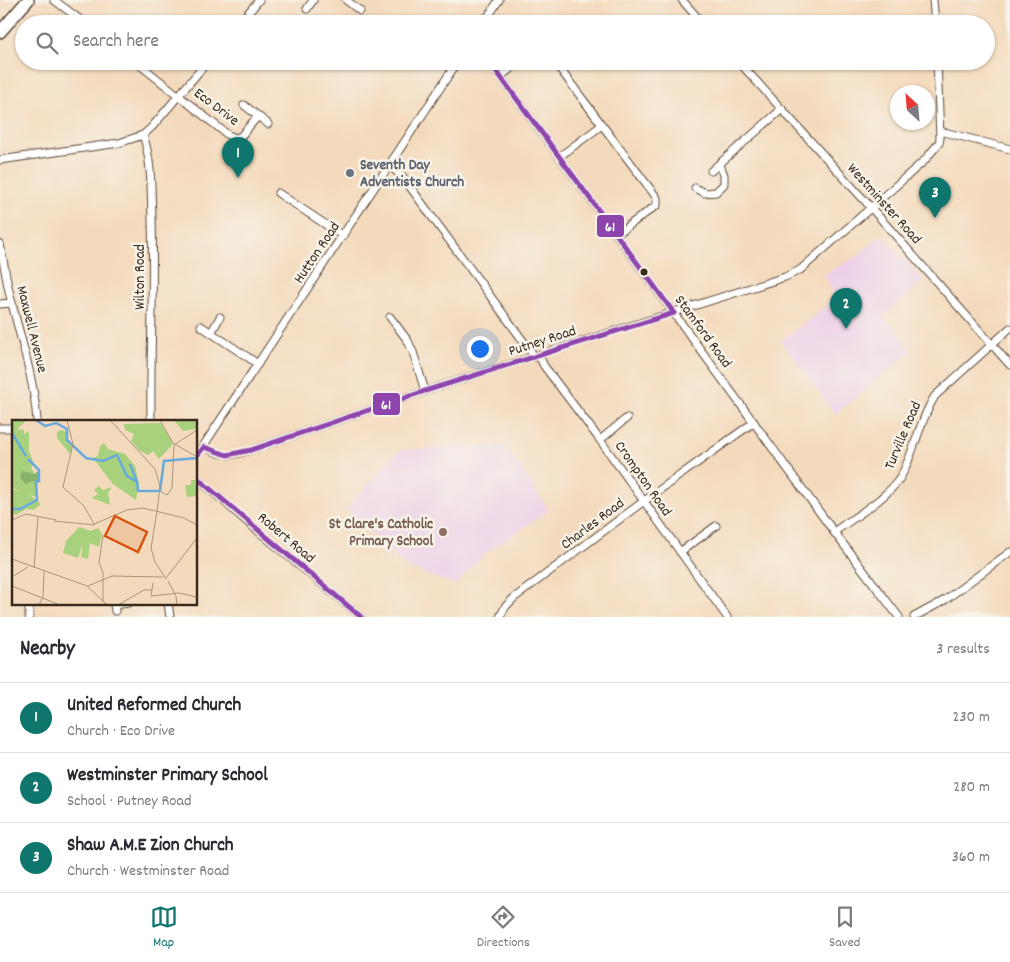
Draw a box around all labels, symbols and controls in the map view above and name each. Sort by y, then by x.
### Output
search box [15,15,995,70]
icon: search [33,29,61,57]
text: Search here [73,29,159,56]
street label: Eco Drive [188,83,243,132]
north arrow [890,85,935,130]
pin: 1 [222,137,254,178]
place label: Seventh Day Adventists Church [360,155,464,194]
street label: Westminster Road [841,159,926,250]
marker: Seventh Day Adventists Church [344,167,356,179]
pin: 3 [919,177,951,218]
line badge: 61 [596,214,625,238]
street label: Hutton Road [289,218,346,288]
text: 61 [605,218,615,238]
street label: Wilton Road [130,244,152,310]
unlabelled marker [639,267,649,277]
street label: Maxwell Avenue [10,284,53,376]
pin: 2 [830,288,862,329]
street label: Stamford Road [668,291,736,373]
street label: Putney Road [506,321,579,363]
your location [467,336,493,362]
line badge: 61 [372,392,401,416]
text: 61 [381,396,391,416]
street label: Turville Road [880,398,928,473]
inset map [12,420,198,604]
street label: Crompton Road [608,437,676,521]
street label: Charles Road [557,493,630,556]
street label: Robert Road [252,508,319,569]
place label: St Clare's Catholic Primary School [329,514,433,553]
marker: St Clare's Catholic Primary School [437,526,449,538]
text: Nearby [20,635,75,665]
text: 3 results [936,638,990,661]
text: United Reformed Church [67,693,241,720]
text: 1 [34,706,38,729]
text: 230 m [953,706,990,729]
text: Church · Eco Drive [67,720,175,743]
text: Westminster Primary School [67,763,268,790]
text: 2 [33,776,40,799]
text: 280 m [953,776,990,799]
text: School · Putney Road [67,790,191,813]
text: Shaw A.M.E Zion Church [67,833,233,860]
text: 3 [32,846,40,869]
text: 360 m [952,846,990,869]
text: Church · Westminster Road [67,860,229,883]
tab: Map [150,903,178,953]
tab: Directions [477,903,530,953]
tab: Saved [829,903,860,953]

